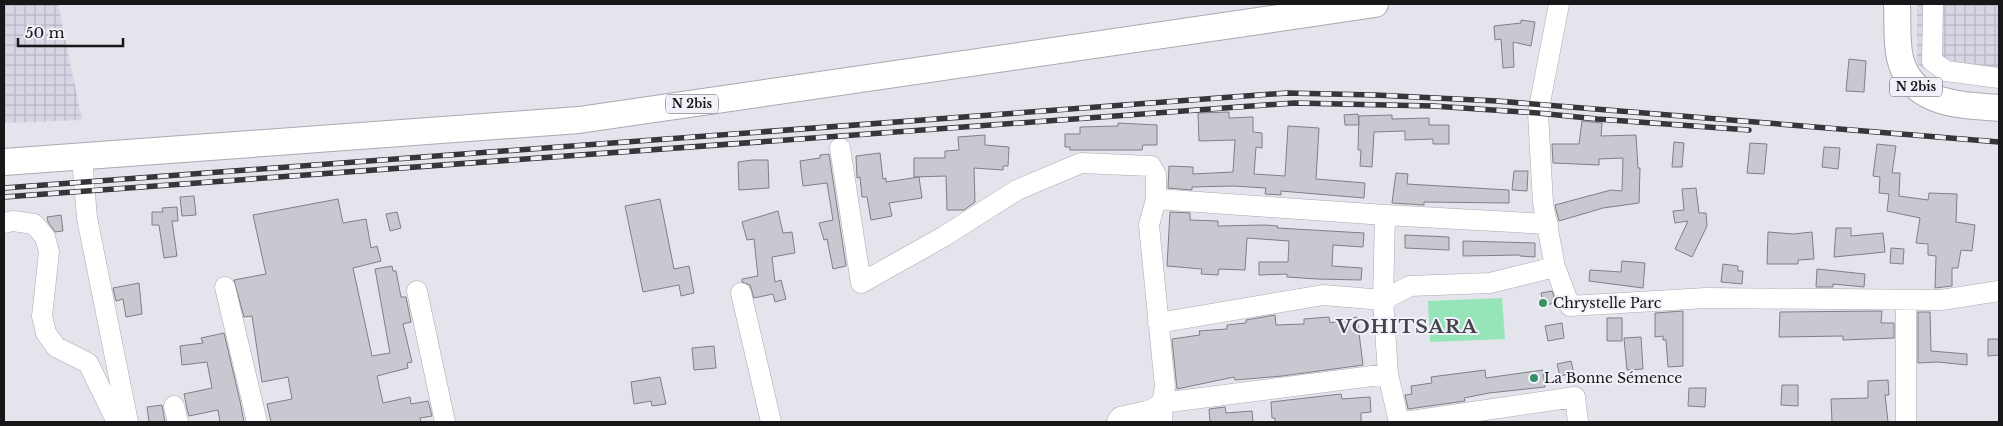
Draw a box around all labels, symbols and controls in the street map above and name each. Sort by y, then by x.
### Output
scale bar [18,15,122,47]
text: 50 m [25,23,65,42]
road number: N 2bis [1890,77,1942,96]
road number: N 2bis [666,95,718,114]
place label: Chrystelle Parc [1553,294,1662,312]
marker: Chrystelle Parc [1537,297,1549,309]
district label: VOHITSARA [1335,315,1478,338]
place label: La Bonne Sémence [1544,369,1682,387]
marker: La Bonne Sémence [1528,372,1540,384]

